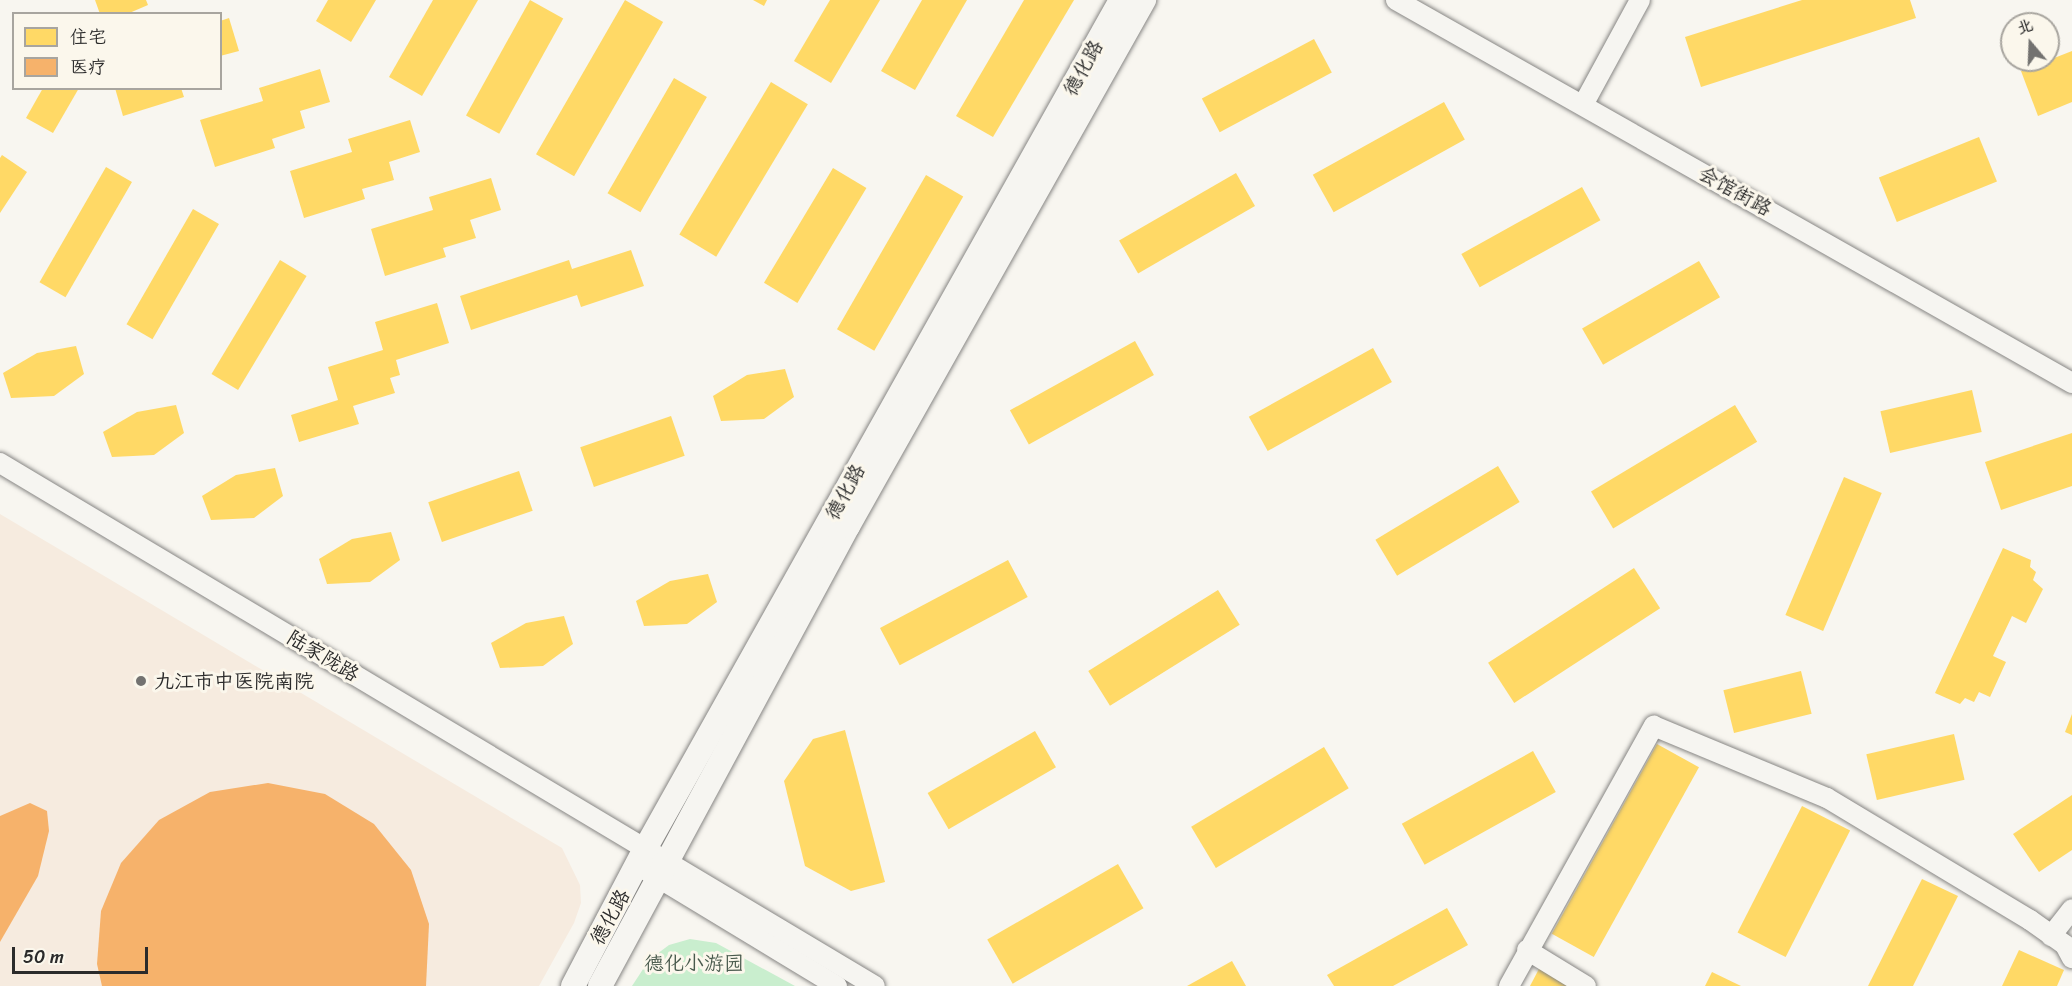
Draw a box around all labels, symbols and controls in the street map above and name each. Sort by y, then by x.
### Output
text: 北 [2012,10,2037,43]
legend [12,12,222,90]
north arrow [2000,12,2060,72]
text: 住宅 [70,21,106,53]
street label: 德化路 [1058,36,1108,100]
text: 医疗 [70,51,106,83]
street label: 会馆街路 [1694,161,1776,221]
street label: 德化路 [820,460,870,524]
street label: 陆家陇路 [283,625,363,687]
place label: 九江市中医院南院 [154,669,314,693]
marker: 九江市中医院南院 [132,672,150,690]
street label: 德化路 [585,885,635,949]
scale bar [15,935,152,973]
text: 50 m [23,941,64,973]
park label: 德化小游园 [644,951,744,975]

